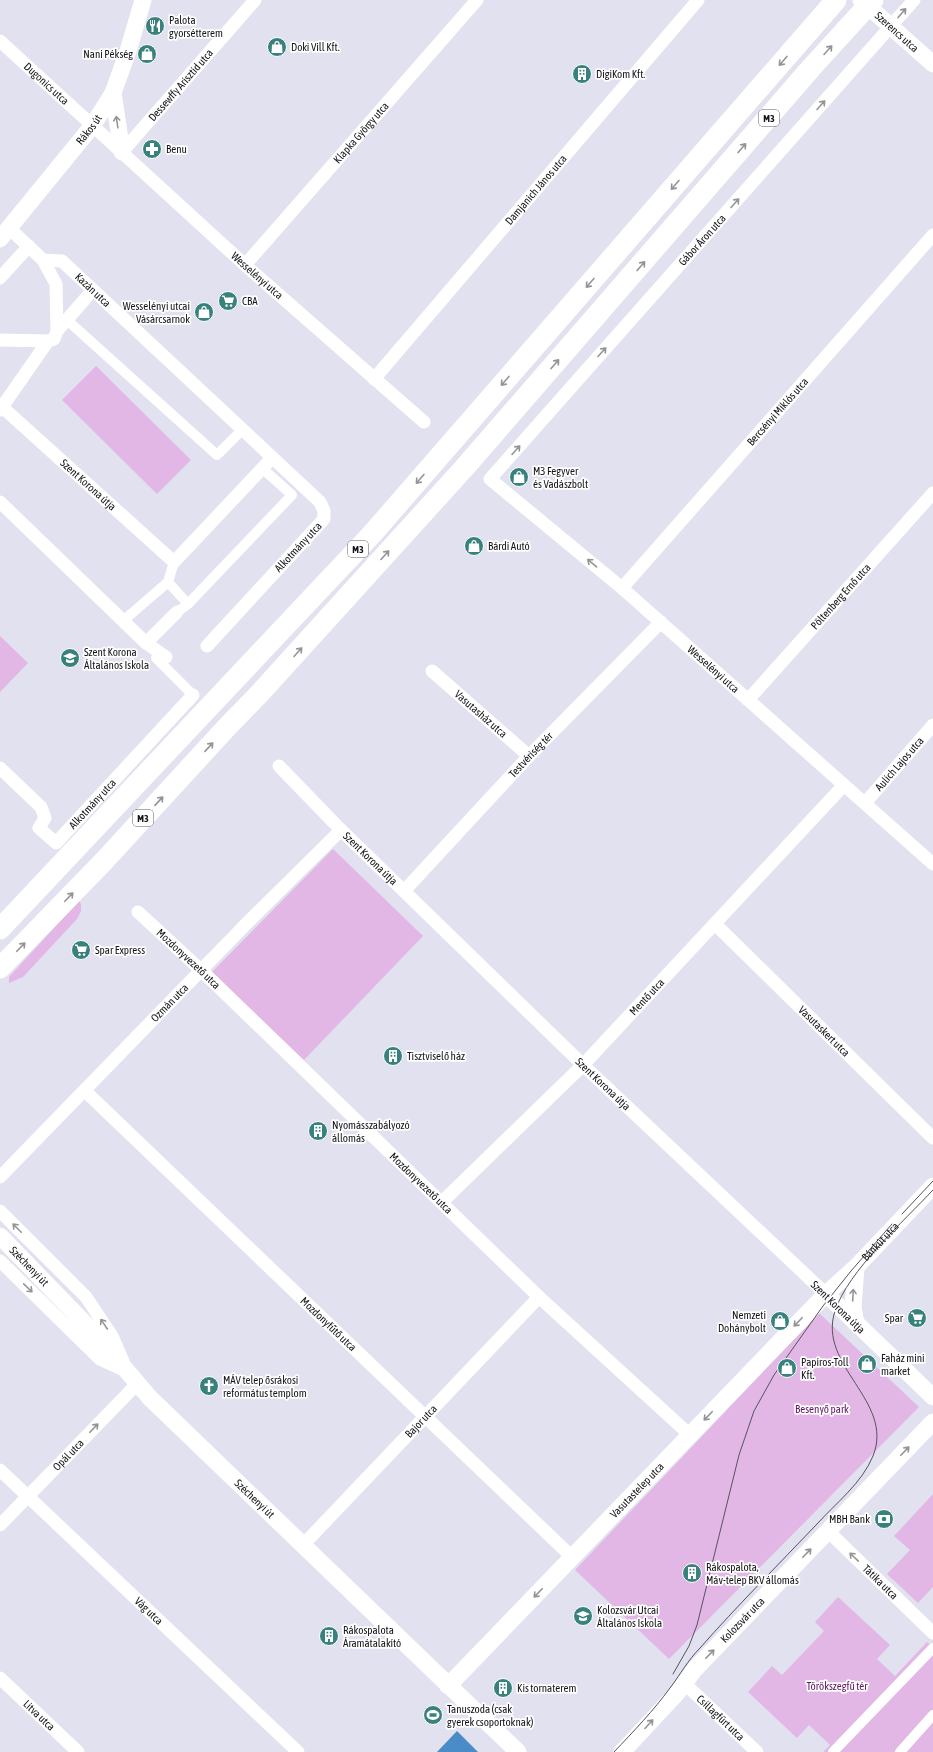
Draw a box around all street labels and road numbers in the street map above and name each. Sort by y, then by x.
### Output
street label: Szerencs utca [873,9,921,54]
street label: Dessewffy Arisztid utca [146,47,215,123]
street label: Dugonics utca [22,60,71,107]
street label: Klapka György utca [331,100,391,165]
road number: M3 [759,110,779,126]
street label: Rákos út [74,112,104,147]
street label: Damjanich János utca [503,152,569,227]
street label: Gábor Áron utca [676,212,728,268]
street label: Wesselényi utca [229,250,285,301]
street label: Kazán utca [73,271,113,309]
street label: Bercsényi Miklós utca [744,375,810,448]
street label: Szent Korona útja [58,457,119,513]
street label: Alkotmány utca [272,520,324,574]
road number: M3 [348,541,368,557]
street label: Pöltenberg Ernő utca [808,561,873,632]
street label: Wesselényi utca [685,643,742,695]
street label: Vasutasház utca [452,688,509,740]
street label: Testvériség tér [506,729,556,780]
street label: Aulich Lajos utca [873,735,926,793]
street label: Alkotmány utca [66,777,118,831]
road number: M3 [133,810,153,826]
street label: Szent Korona útja [341,830,400,887]
street label: Mozdonyvezető utca [154,926,223,991]
street label: Mentő utca [627,976,666,1017]
street label: Ozmán utca [148,981,190,1024]
street label: Vasutaskert utca [796,1004,852,1059]
street label: Szent Korona útja [573,1055,633,1112]
street label: Mozdonyvezető utca [387,1150,455,1216]
street label: Bánkút utca [859,1220,901,1263]
street label: Széchenyi út [7,1244,51,1288]
street label: Szent Korona útja [809,1278,867,1336]
street label: Mozdonyfűtő utca [298,1295,359,1353]
street label: Bajor utca [403,1402,439,1440]
street label: Opál utca [50,1437,86,1473]
street label: Vasutastelep utca [608,1460,666,1520]
street label: Széchenyi út [232,1477,277,1520]
street label: Tátika utca [860,1562,900,1601]
street label: Vág utca [132,1595,165,1627]
street label: Kolozsvár utca [718,1595,767,1645]
street label: Csillagfürt utca [694,1692,747,1743]
street label: Litva utca [21,1698,57,1733]

